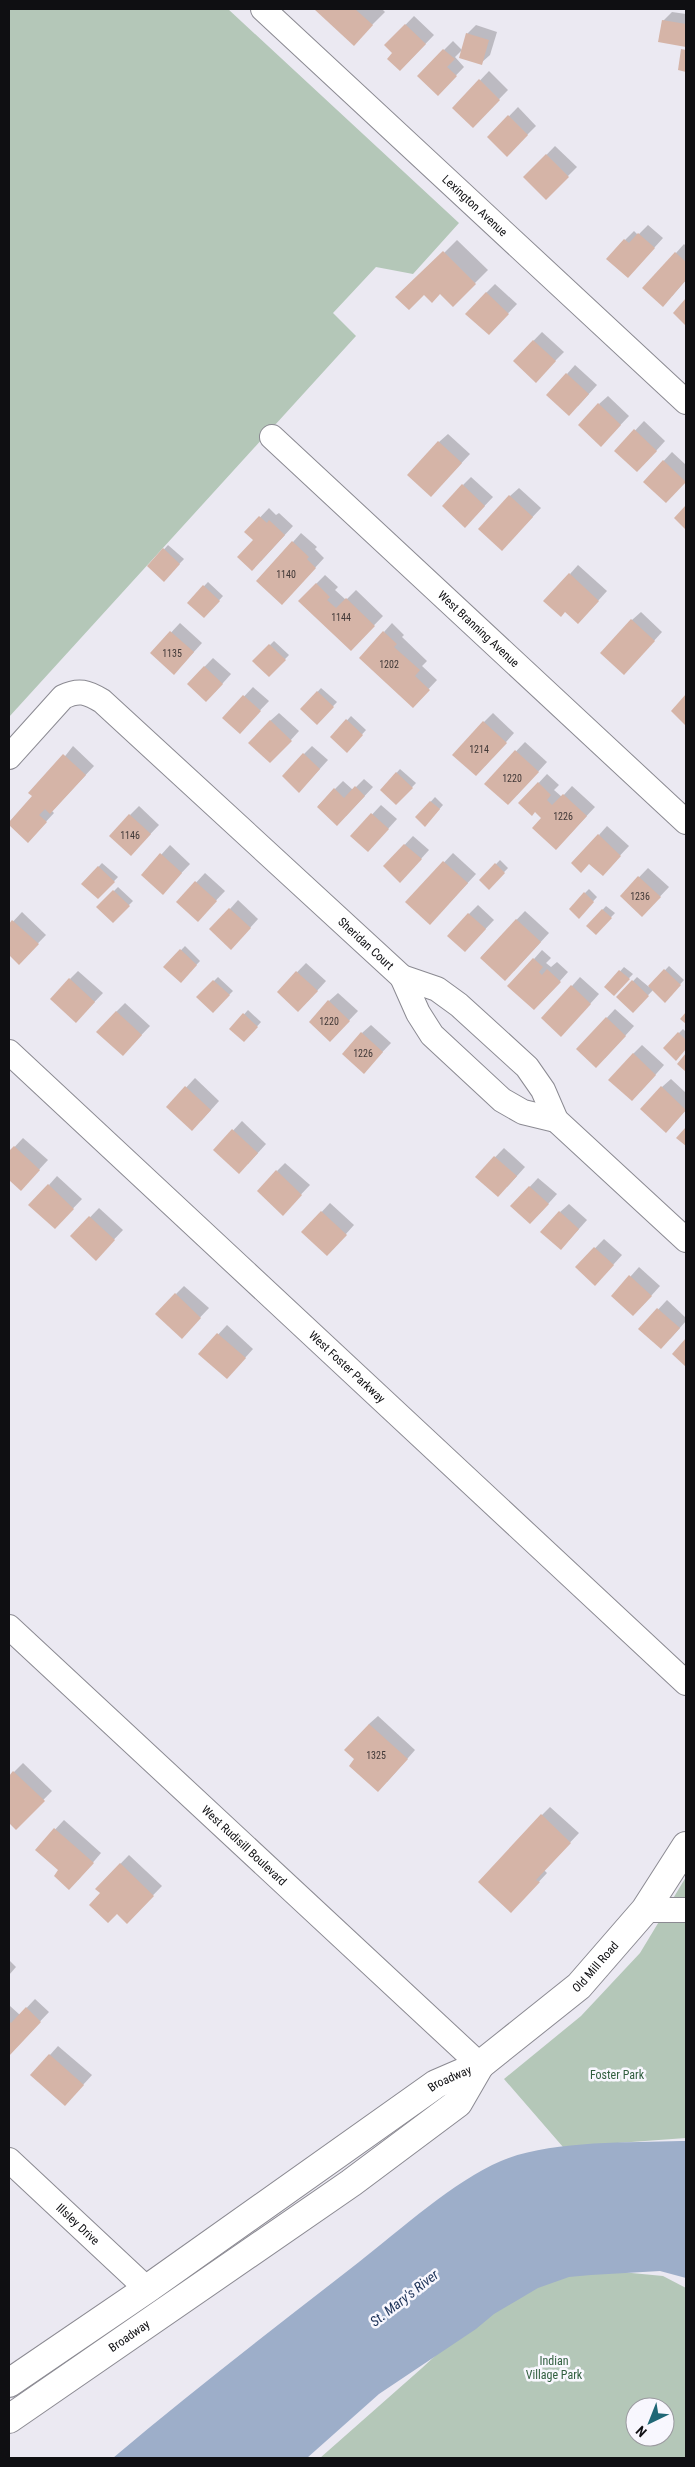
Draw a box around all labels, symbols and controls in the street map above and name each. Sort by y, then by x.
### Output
street label: Lexington Avenue [439,172,510,240]
house number: 1140 [276,569,296,580]
street label: West Branning Avenue [435,588,522,670]
house number: 1144 [331,612,351,623]
house number: 1135 [162,648,182,659]
house number: 1202 [379,659,399,670]
house number: 1214 [469,744,489,755]
house number: 1220 [502,773,522,784]
house number: 1226 [553,811,573,822]
house number: 1146 [120,830,140,841]
house number: 1236 [630,891,650,902]
street label: Sheridan Court [335,915,397,973]
house number: 1220 [319,1016,339,1027]
house number: 1226 [353,1048,373,1059]
street label: West Foster Parkway [306,1328,388,1406]
house number: 1325 [366,1750,386,1761]
street label: West Rudisill Boulevard [199,1803,289,1889]
street label: Old Mill Road [570,1939,621,1995]
street label: Broadway [425,2063,474,2095]
park label: Foster Park [590,2068,645,2082]
street label: Illsley Drive [53,2201,102,2248]
water label: St. Mary's River [367,2266,442,2330]
street label: Broadway [106,2317,152,2355]
park label: Indian Village Park [526,2354,583,2382]
north arrow [625,2397,675,2447]
text: N [633,2423,650,2440]

